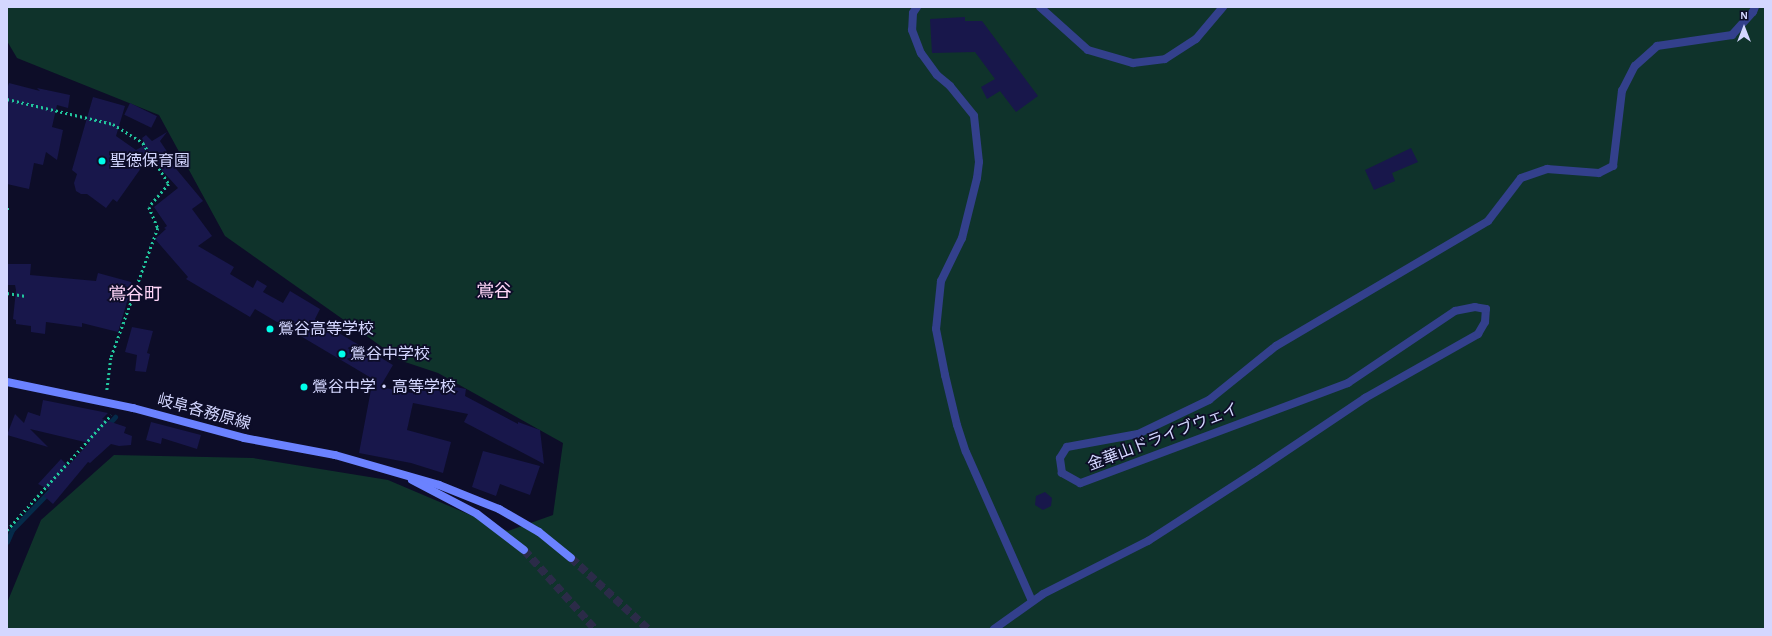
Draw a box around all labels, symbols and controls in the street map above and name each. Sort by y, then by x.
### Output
north arrow [1724,8,1764,48]
text: N [1740,10,1748,21]
place label: 聖徳保育園 [110,151,190,171]
marker: 聖徳保育園 [97,156,107,166]
district label: 鴬谷 [476,281,512,303]
district label: 鴬谷町 [108,284,162,306]
place label: 鶯谷高等学校 [278,319,374,339]
marker: 鶯谷高等学校 [265,324,275,334]
place label: 鶯谷中学校 [350,344,430,364]
marker: 鶯谷中学校 [337,349,347,359]
place label: 鶯谷中学・高等学校 [312,377,456,397]
marker: 鶯谷中学・高等学校 [299,382,309,392]
street label: 岐阜各務原線 [155,390,253,434]
street label: 金華山ドライブウェイ [1085,399,1241,475]

